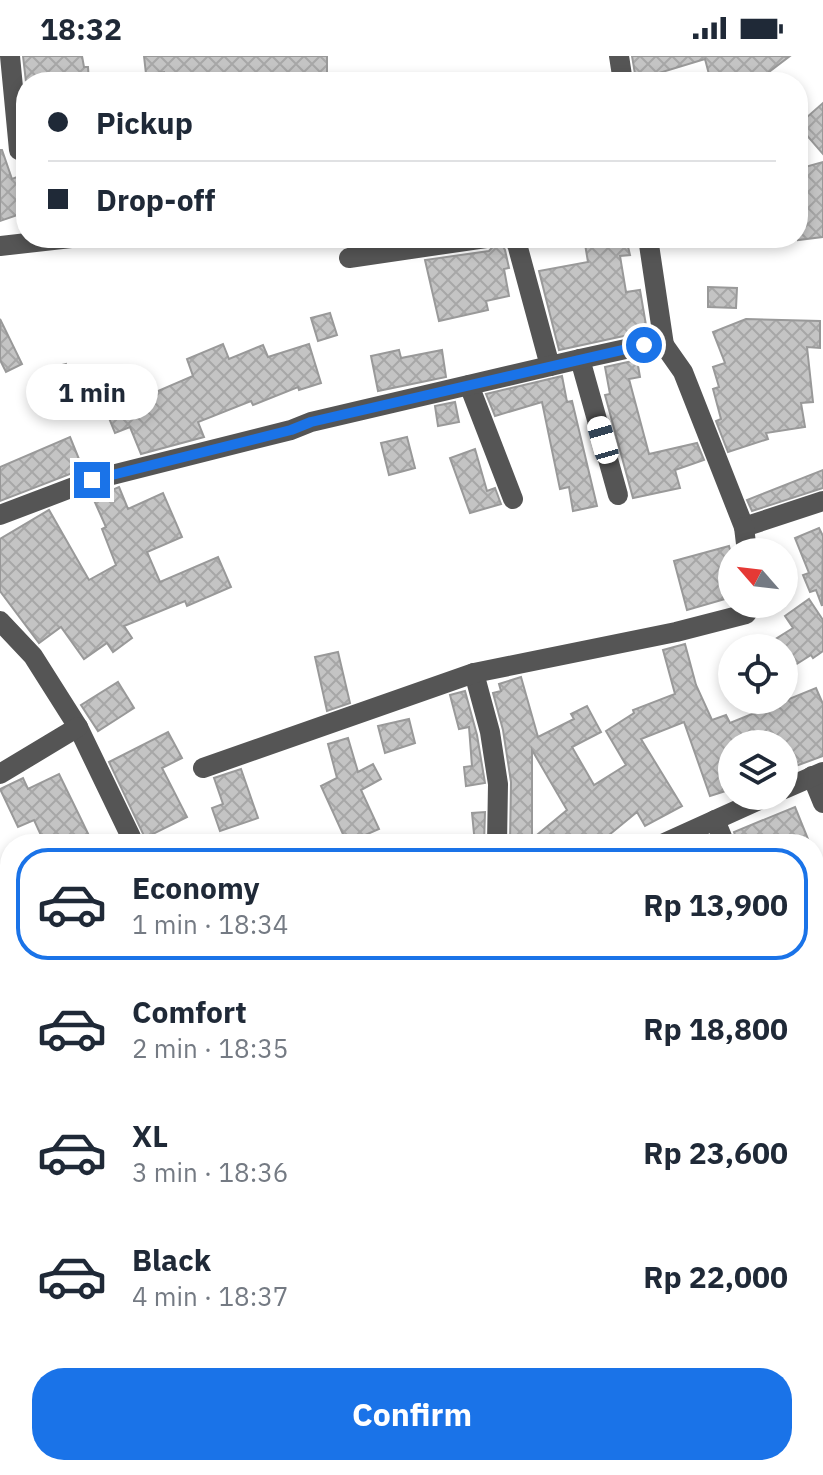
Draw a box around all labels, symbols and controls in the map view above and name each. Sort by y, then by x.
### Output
text: 18:32 [40,9,122,48]
text: Pickup [96,103,193,142]
text: Drop-off [96,180,215,219]
route start [626,327,662,363]
callout: 1 min [26,364,158,420]
text: 1 min [58,375,126,409]
car [585,414,621,466]
route end [74,462,110,498]
north arrow [718,538,798,618]
map controls [718,538,798,810]
button: locate [718,634,798,714]
button: layers [718,730,798,810]
icon: car [36,868,108,940]
text: Economy [132,868,260,907]
text: Rp 13,900 [643,885,788,924]
text: 1 min · 18:34 [132,907,288,941]
icon: car [36,992,108,1064]
text: Comfort [132,992,247,1031]
text: Rp 18,800 [643,1009,788,1048]
text: 2 min · 18:35 [132,1031,288,1065]
icon: car [36,1116,108,1188]
text: XL [132,1116,168,1155]
text: Rp 23,600 [643,1133,788,1172]
text: 3 min · 18:36 [132,1155,288,1189]
icon: car [36,1240,108,1312]
text: Black [132,1240,211,1279]
text: Rp 22,000 [643,1257,788,1296]
text: 4 min · 18:37 [132,1279,288,1313]
button: Confirm [32,1368,792,1460]

